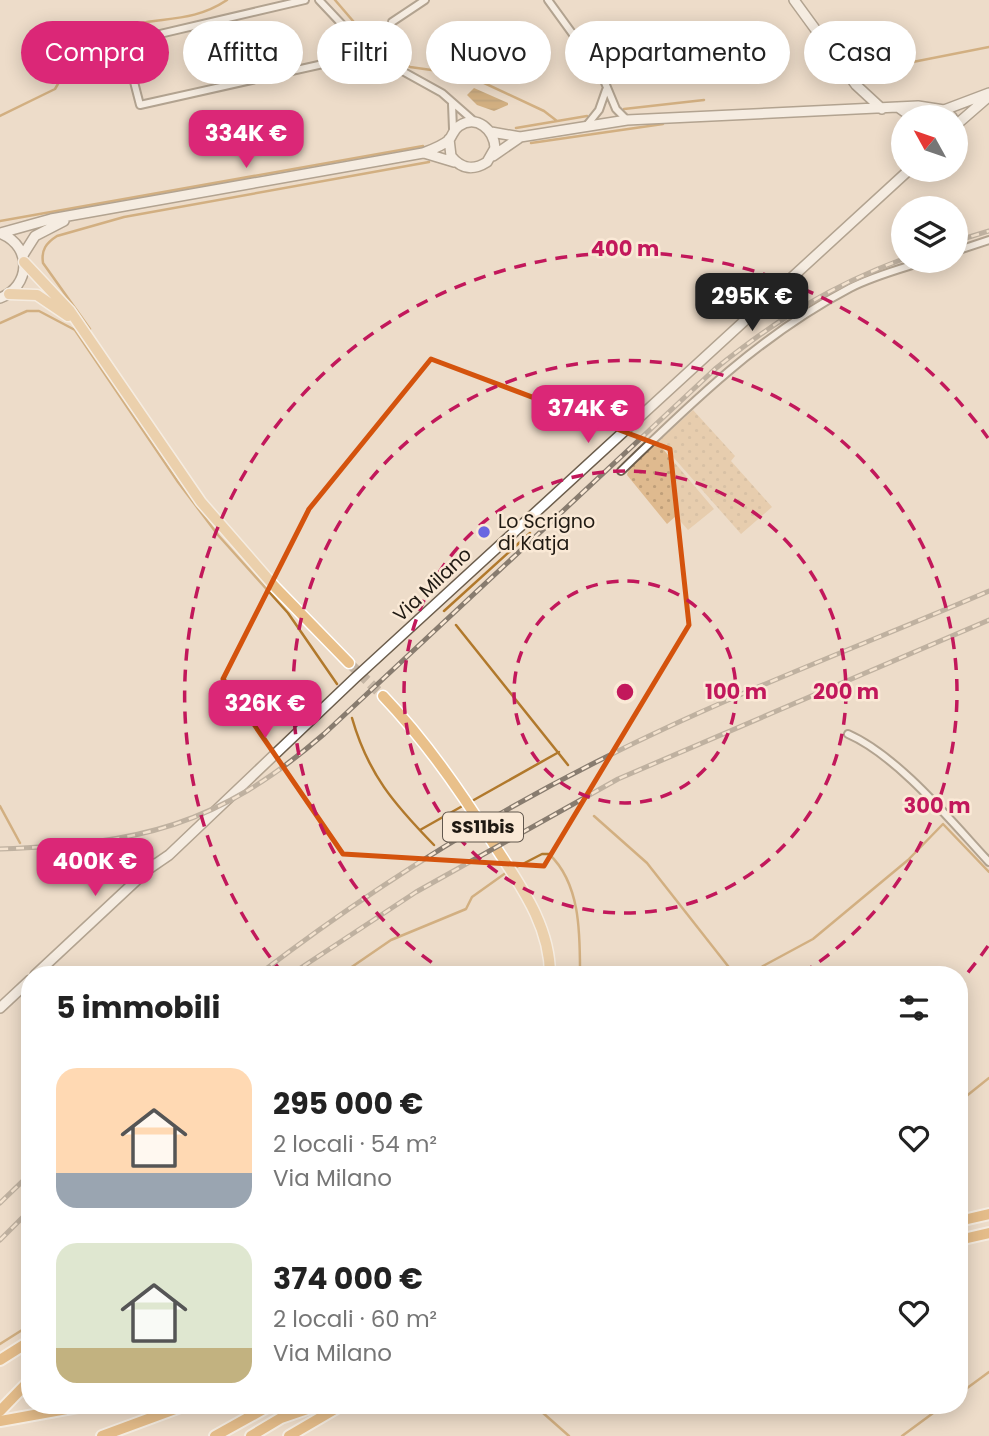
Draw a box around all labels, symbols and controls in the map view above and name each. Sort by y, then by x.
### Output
chip: Compra [21,21,169,84]
chip: Affitta [183,21,303,84]
chip: Filtri [317,21,412,84]
chip: Nuovo [426,21,551,84]
chip: Appartamento [565,21,790,84]
chip: Casa [804,21,916,84]
north arrow [891,105,968,182]
map controls [891,105,968,273]
pin: 334K € [189,110,303,170]
text: 334K € [205,117,287,149]
button: layers [891,196,968,273]
text: 400 m [591,234,659,263]
pin: 295K € [695,274,809,333]
text: 295K € [711,280,793,312]
pin: 374K € [531,386,645,445]
text: 374K € [547,392,629,424]
place label: Lo Scrigno di Katja [498,508,595,557]
marker: Lo Scrigno di Katja [476,524,492,540]
street label: Via Milano [387,541,477,628]
text: 100 m [705,677,767,706]
text: 200 m [813,677,879,706]
pin: 326K € [208,680,322,740]
centre of rings [613,680,637,704]
text: 326K € [225,687,305,719]
text: 300 m [904,791,970,820]
road number: SS11bis [443,812,523,842]
pin: 400K € [38,838,152,898]
text: 400K € [53,845,137,877]
text: 5 immobili [56,986,220,1029]
icon: filters [895,989,933,1027]
text: 295 000 € [273,1082,423,1125]
icon: home [112,1096,196,1180]
icon: heart [895,1119,933,1157]
text: 2 locali · 54 m² [273,1128,437,1160]
text: Via Milano [273,1162,392,1194]
text: 374 000 € [273,1257,423,1300]
icon: home [112,1271,196,1355]
icon: heart [895,1294,933,1332]
text: 2 locali · 60 m² [273,1303,437,1335]
text: Via Milano [273,1337,392,1369]

